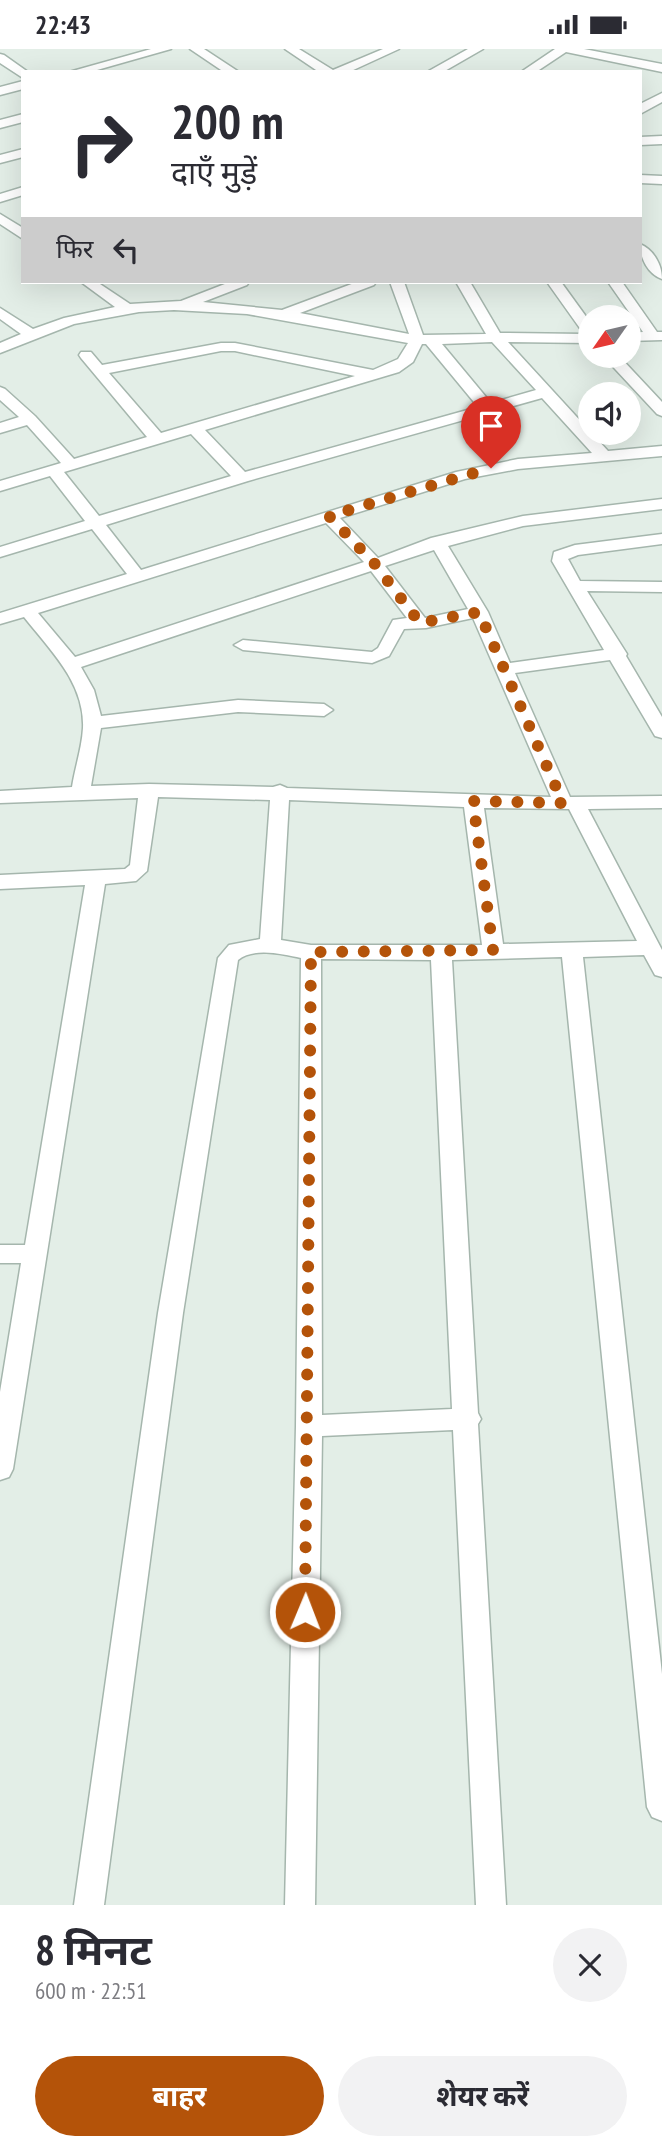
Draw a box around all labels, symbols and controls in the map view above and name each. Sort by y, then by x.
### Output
text: 22:43 [35,8,91,41]
text: 200 m [171,89,284,153]
icon: right [56,98,147,189]
text: दाएँ मुड़ें [171,151,257,193]
icon: left [107,231,145,269]
text: फिर [56,232,93,265]
north arrow [578,305,640,367]
map controls [578,305,641,445]
button: sound [578,382,641,445]
pin [461,396,521,468]
icon: arrive [472,407,510,445]
position arrow [268,1575,342,1649]
text: 8 मिनट [35,1922,152,1977]
button: close [553,1928,627,2002]
text: 600 m · 22:51 [35,1976,147,2005]
button: बाहर [35,2056,324,2136]
button: शेयर करें [338,2056,627,2136]

